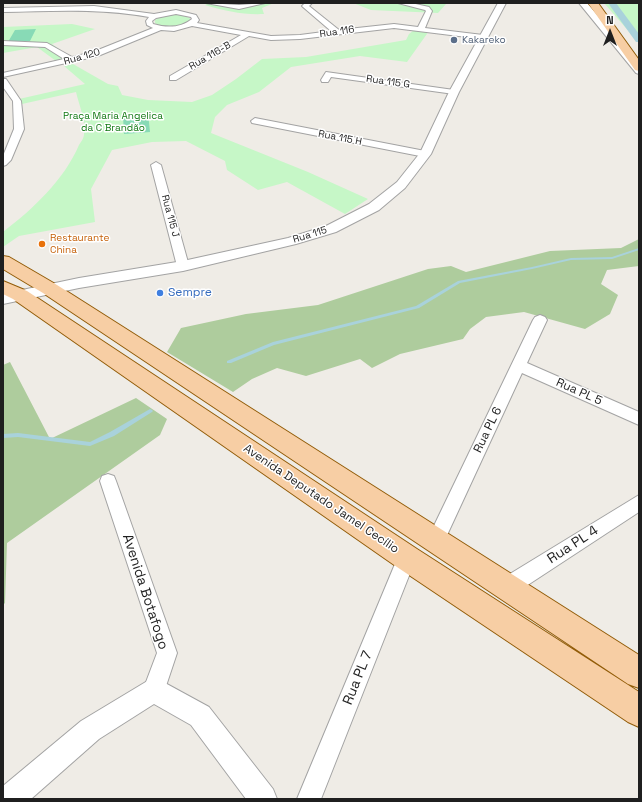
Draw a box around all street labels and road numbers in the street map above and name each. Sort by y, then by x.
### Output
street label: Rua 116 [319,24,355,40]
street label: Rua 116-B [187,39,233,73]
street label: Rua 120 [62,46,102,68]
street label: Rua 115 G [365,73,411,91]
street label: Rua 115 H [317,128,363,148]
street label: Rua 115 J [159,193,181,239]
street label: Rua 115 [291,224,329,246]
street label: Rua PL 5 [554,375,604,409]
street label: Rua PL 6 [471,405,505,455]
street label: Avenida Deputado Jamel Cecílio [240,441,402,557]
street label: Rua PL 4 [544,522,602,568]
street label: Avenida Botafogo [118,532,172,652]
street label: Rua PL 7 [340,649,376,707]

